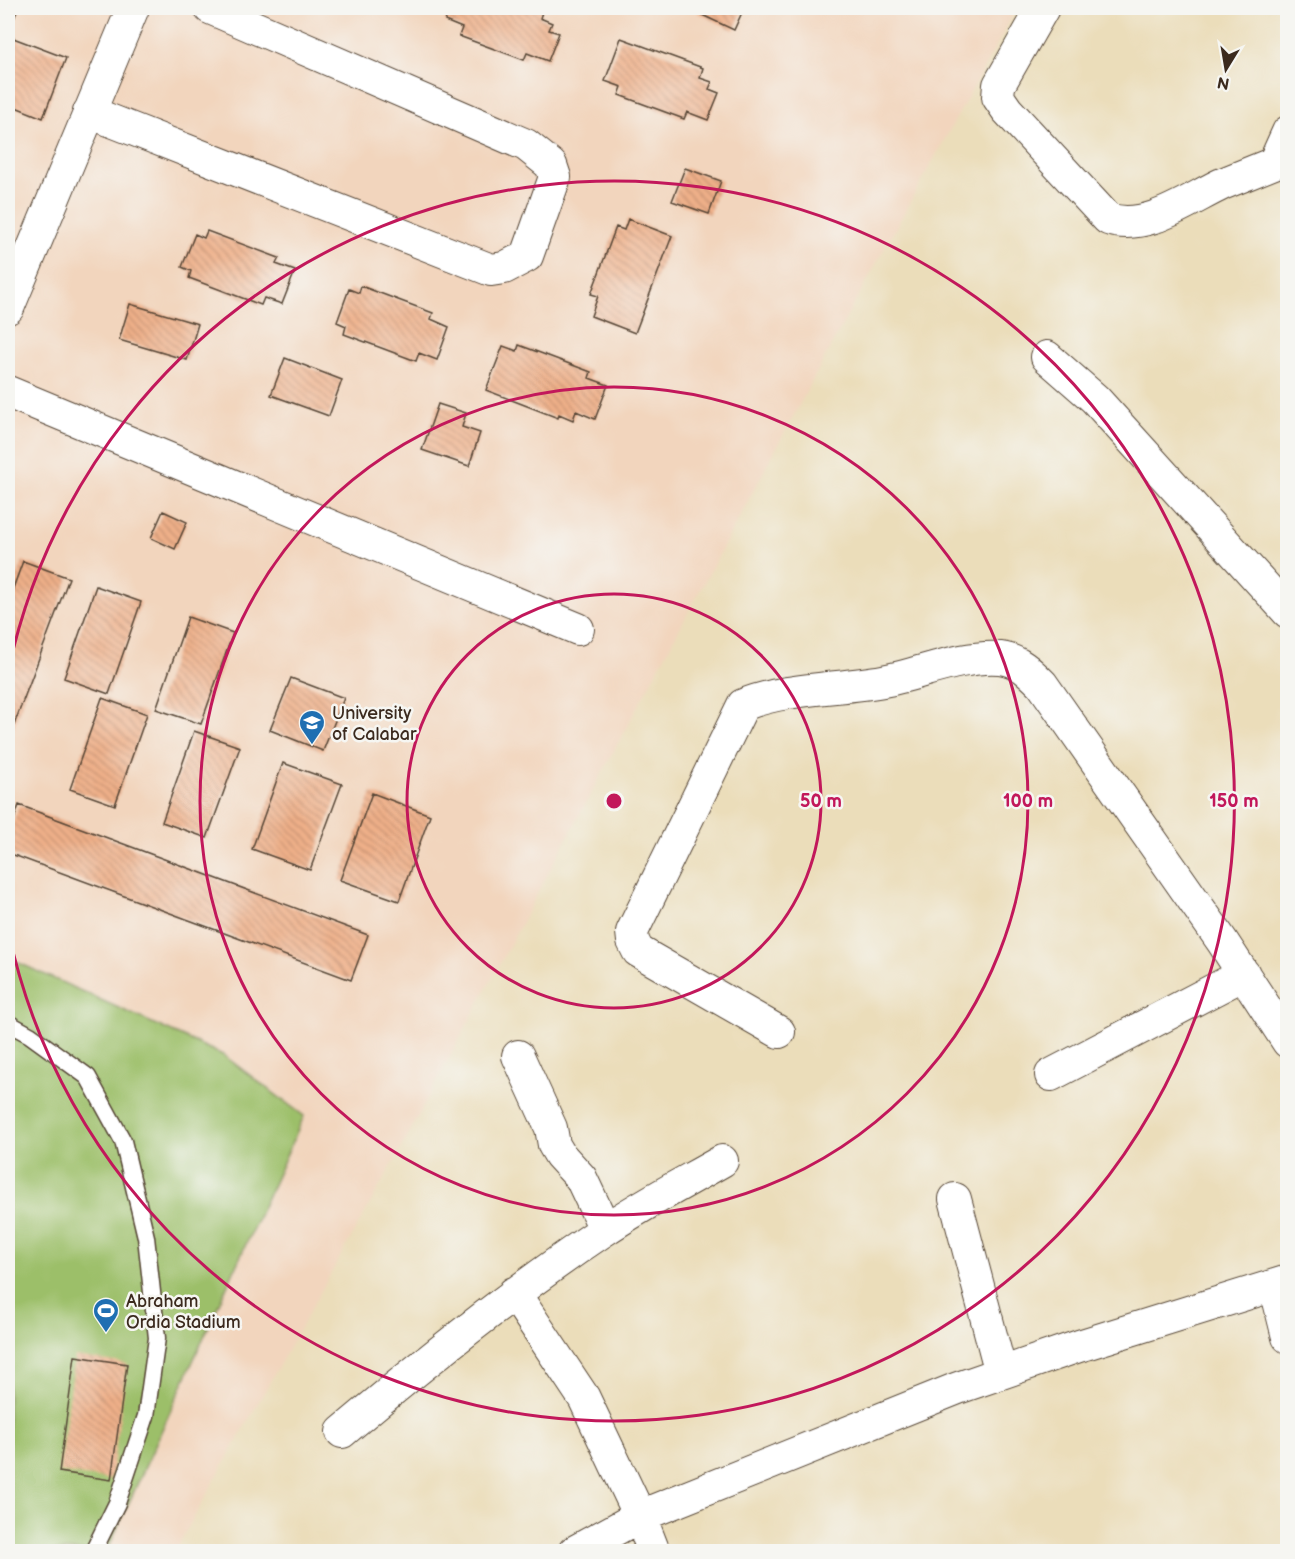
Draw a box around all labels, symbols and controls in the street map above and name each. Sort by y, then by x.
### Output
north arrow [1196,39,1256,99]
text: N [1216,72,1231,93]
place label: University of Calabar [332,703,417,745]
school or university icon: University of Calabar [297,708,327,746]
centre of rings [604,791,624,811]
text: 50 m [800,791,842,812]
text: 100 m [1003,791,1053,812]
text: 150 m [1209,791,1259,812]
place label: Abraham Ordia Stadium [126,1291,241,1333]
sports icon: Abraham Ordia Stadium [91,1296,121,1334]

